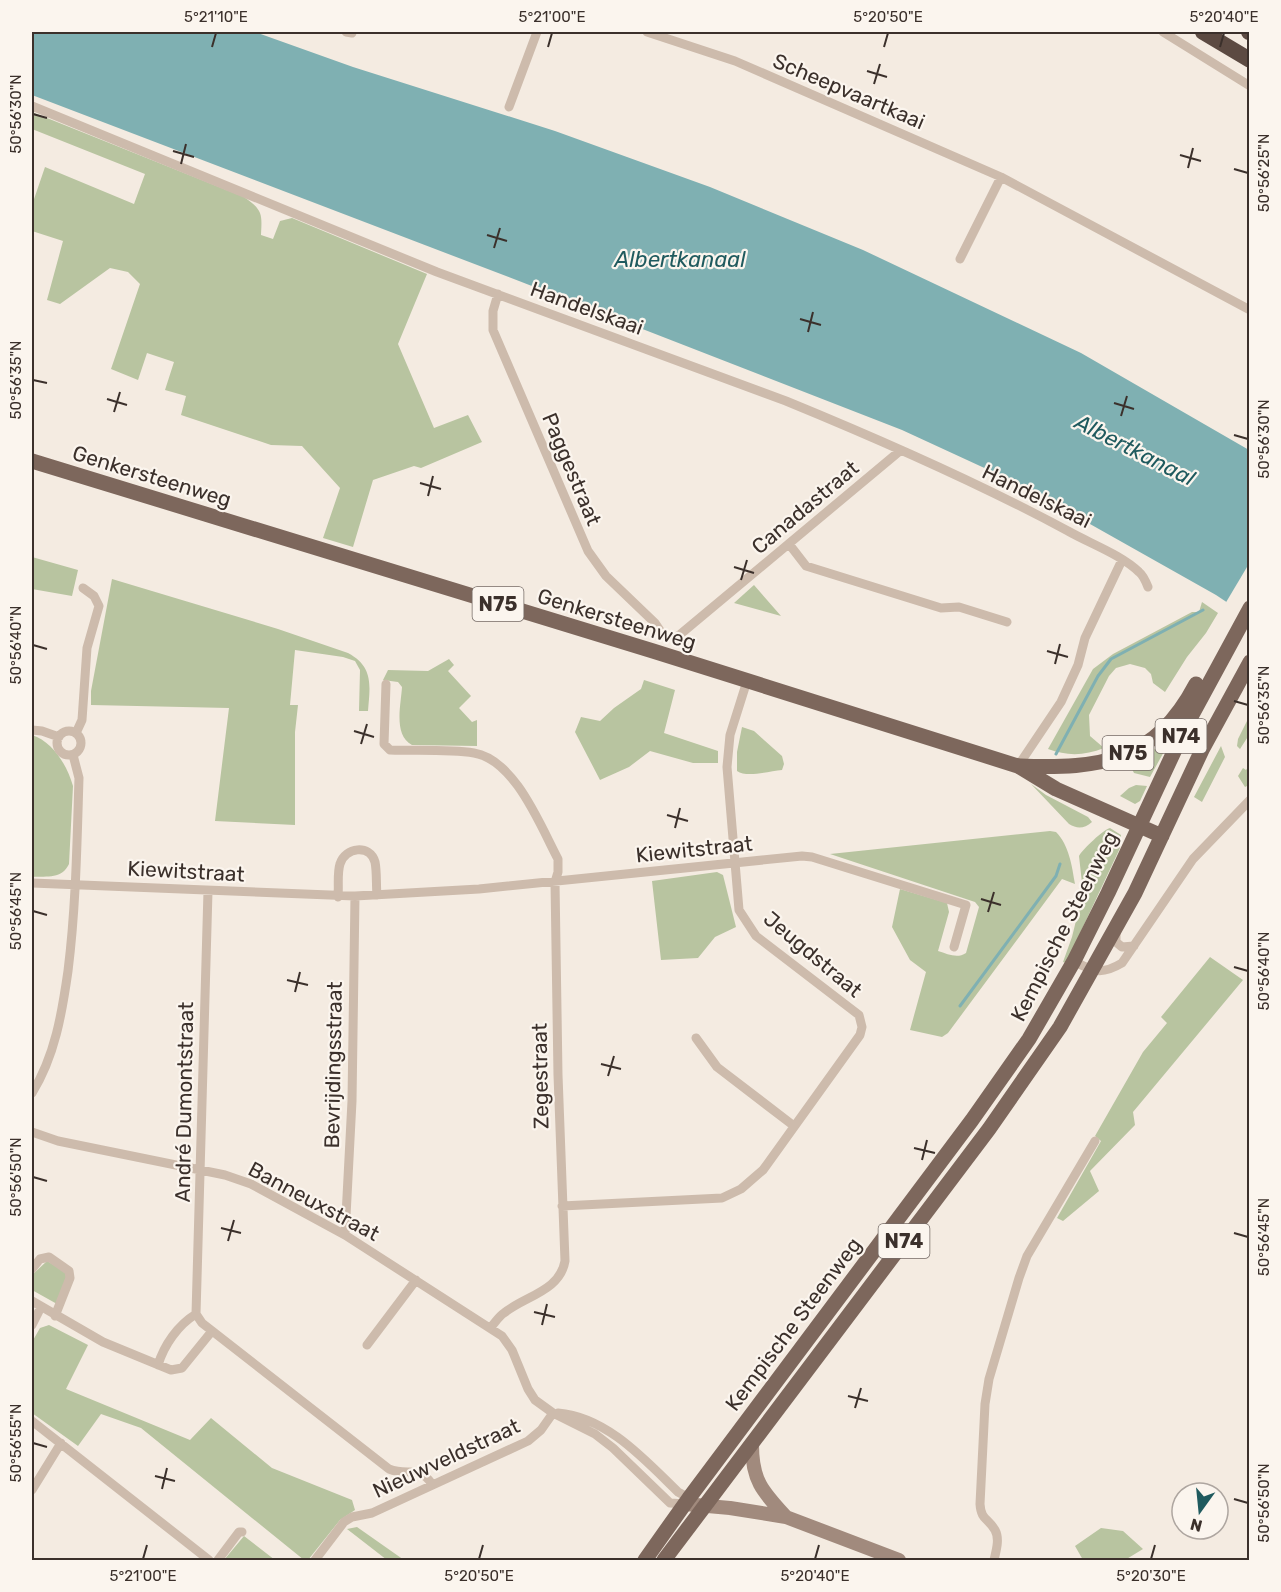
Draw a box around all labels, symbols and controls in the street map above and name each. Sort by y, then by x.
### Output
text: 5°21'10"E [184,8,248,26]
text: 5°21'00"E [519,8,585,26]
text: 5°20'50"E [853,8,923,26]
text: 5°20'40"E [1189,8,1259,26]
street label: Scheepvaartkaai [769,48,929,134]
text: 50°56'30"N [7,74,25,154]
text: 50°56'25"N [1255,134,1273,212]
water label: Albertkanaal [613,246,746,273]
street label: Handelskaai [527,276,647,340]
text: 50°56'35"N [7,341,25,419]
text: 50°56'30"N [1255,399,1273,479]
water label: Albertkanaal [1070,408,1200,492]
street label: Paggestraat [537,409,607,529]
street label: Genkersteenweg [70,440,234,512]
street label: Canadastraat [746,455,864,559]
street label: Handelskaai [978,459,1096,533]
street label: Genkersteenweg [535,583,699,655]
road number: N75 [472,587,524,621]
text: 50°56'40"N [7,605,25,685]
text: 50°56'35"N [1255,666,1273,744]
road number: N74 [1156,719,1206,753]
road number: N75 [1102,736,1154,770]
street label: Kempische Steenweg [1005,827,1123,1025]
street label: Kiewitstraat [634,830,754,868]
street label: Kiewitstraat [127,855,245,887]
text: 50°56'45"N [7,872,25,950]
street label: Jeugdstraat [759,906,867,1002]
text: 50°56'40"N [1255,931,1273,1011]
street label: Bevrijdingsstraat [319,981,347,1149]
street label: André Dumontstraat [170,1001,198,1203]
street label: Zegestraat [527,1023,553,1129]
text: 50°56'50"N [7,1137,25,1217]
street label: Banneuxstraat [244,1156,384,1246]
text: 50°56'45"N [1255,1198,1273,1276]
road number: N74 [878,1224,930,1258]
street label: Kempische Steenweg [720,1233,866,1415]
text: 50°56'55"N [7,1404,25,1482]
street label: Nieuwveldstraat [368,1413,524,1503]
text: 50°56'50"N [1255,1463,1273,1543]
north arrow [1170,1481,1230,1541]
text: N [1188,1514,1204,1536]
text: 5°21'00"E [110,1567,176,1585]
text: 5°20'50"E [444,1567,514,1585]
text: 5°20'40"E [780,1567,850,1585]
text: 5°20'30"E [1116,1567,1186,1585]

